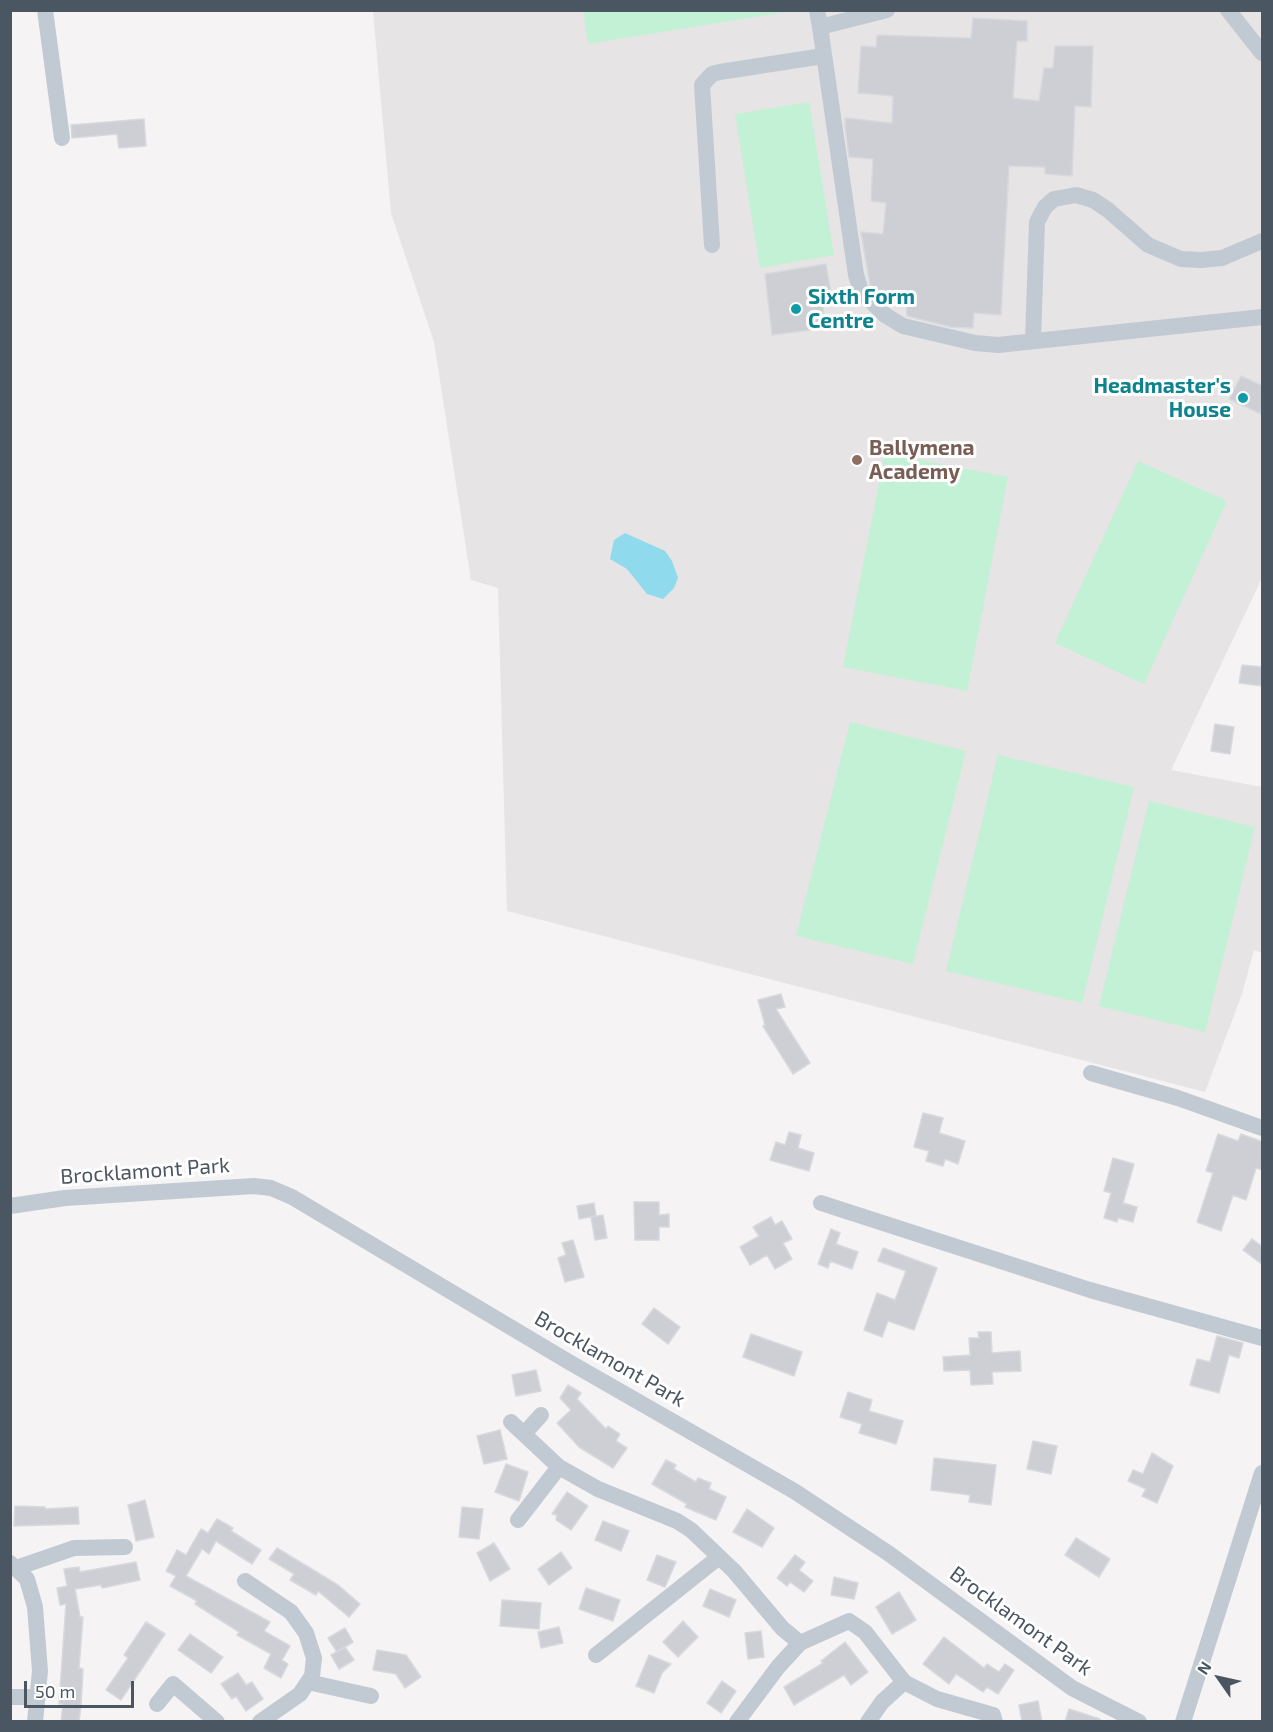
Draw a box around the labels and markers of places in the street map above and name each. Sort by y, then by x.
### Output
place label: Sixth Form Centre [808,284,915,334]
marker: Sixth Form Centre [789,302,803,316]
place label: Headmaster's House [1093,373,1231,423]
marker: Headmaster's House [1236,391,1250,405]
place label: Ballymena Academy [869,435,974,485]
marker: Ballymena Academy [850,453,864,467]

